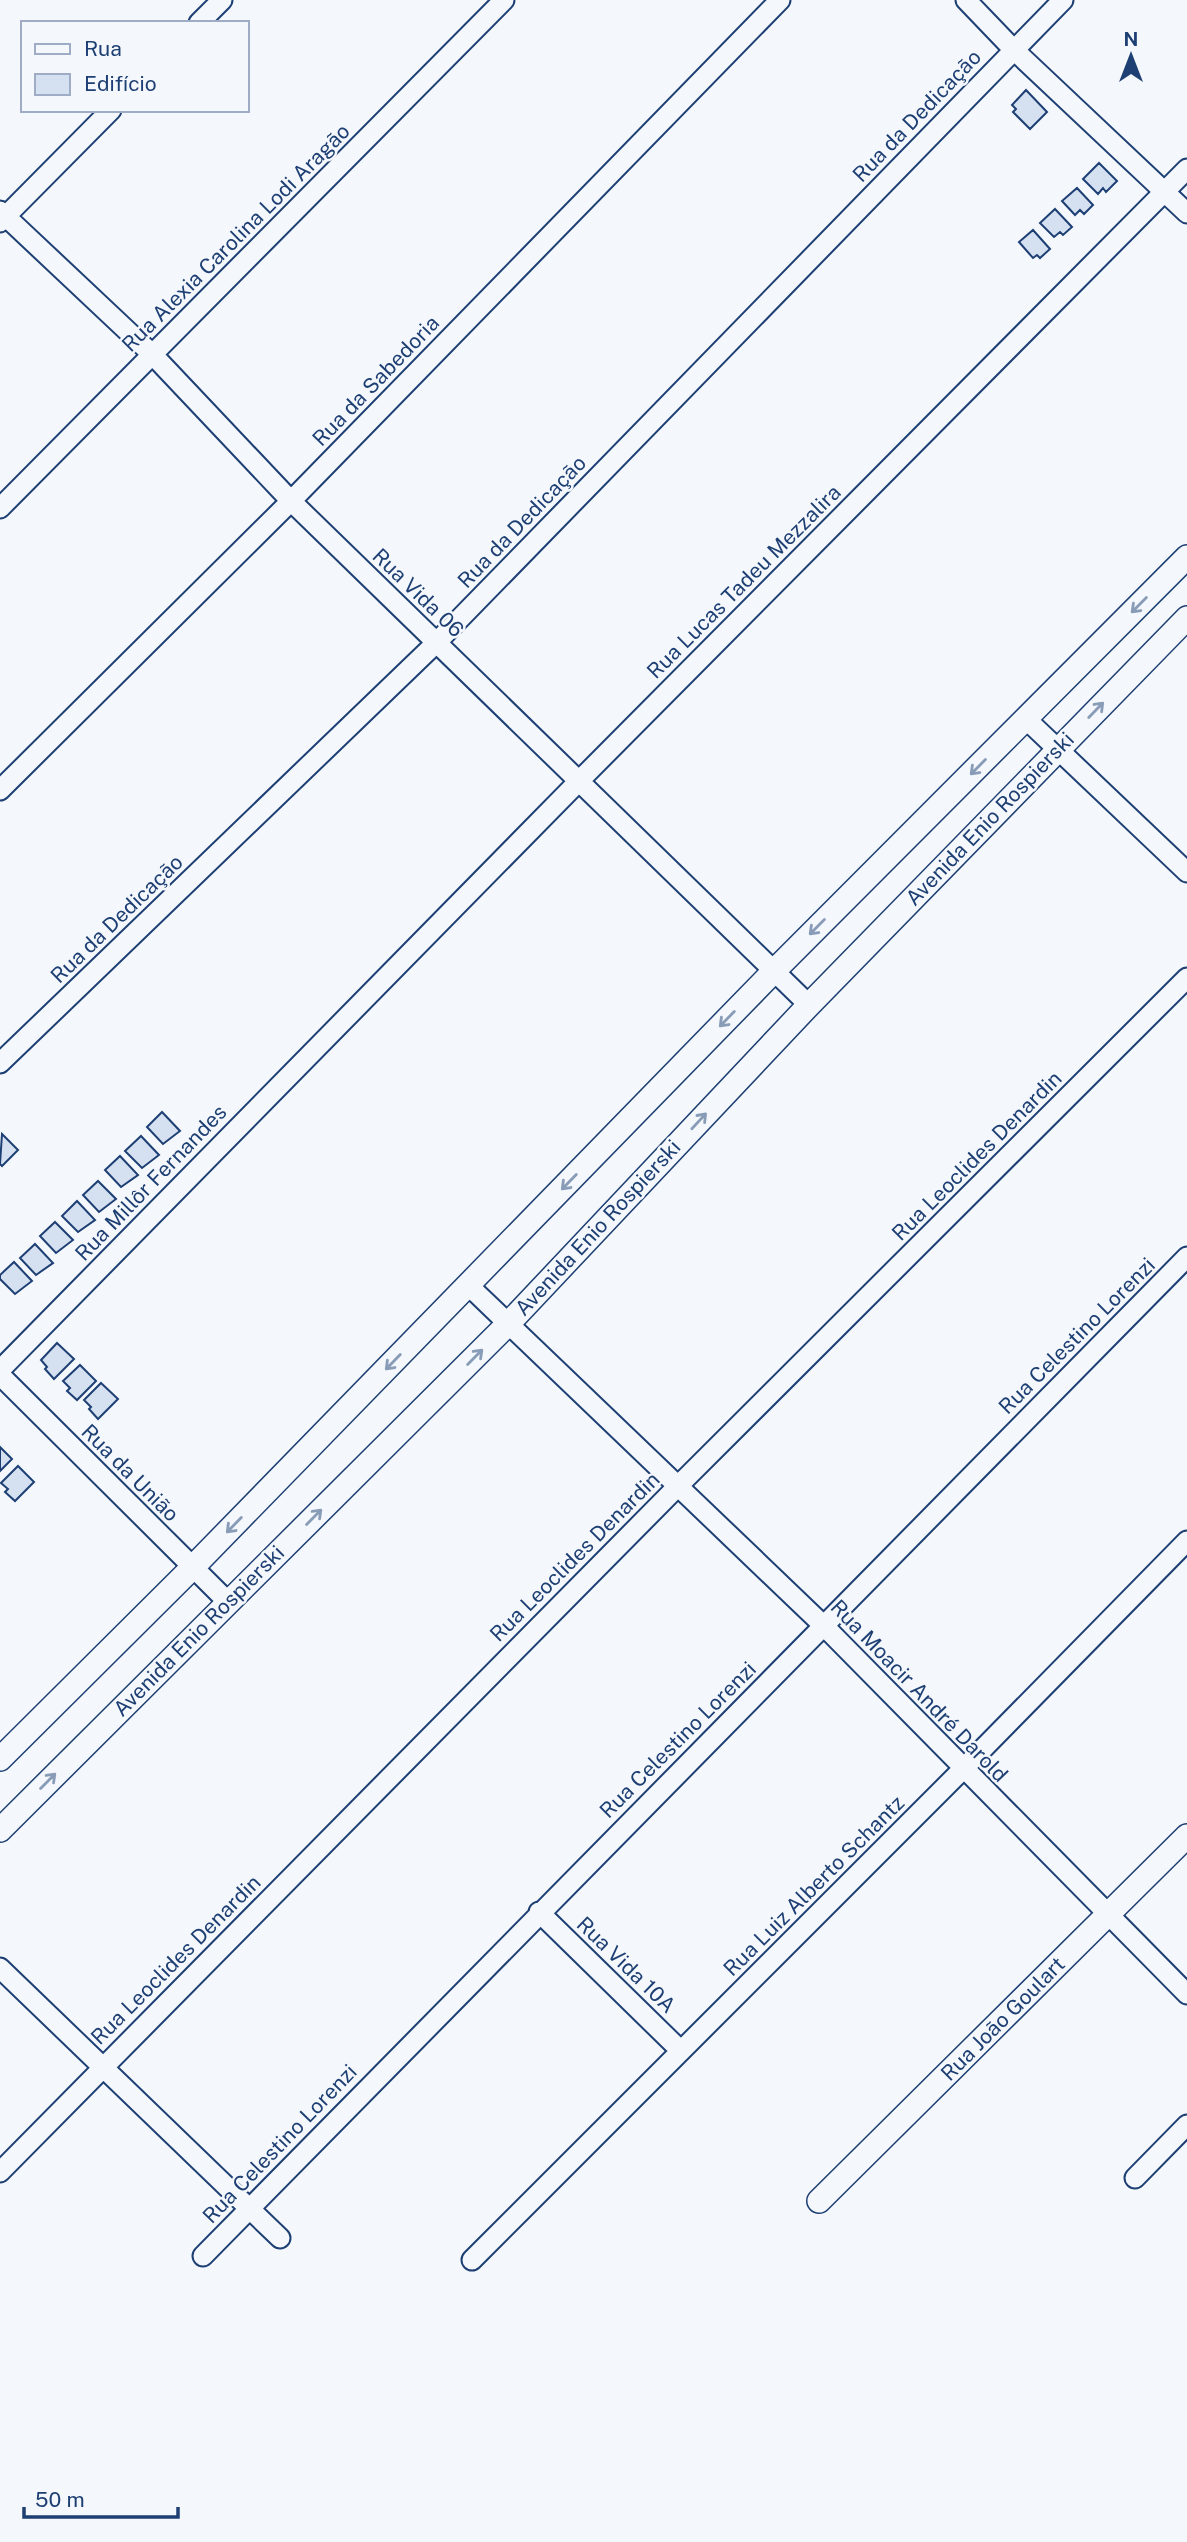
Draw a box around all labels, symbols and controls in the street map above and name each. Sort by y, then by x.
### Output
legend [21,21,248,112]
north arrow [1096,21,1166,91]
text: N [1124,28,1138,50]
text: Rua [84,36,122,61]
street label: Rua da Dedicação [847,44,986,187]
text: Edifício [84,71,157,96]
street label: Rua Alexia Carolina Lodi Aragão [116,118,355,357]
street label: Rua da Sabedoria [307,310,444,451]
street label: Rua da Dedicação [452,450,591,593]
street label: Rua Lucas Tadeu Mezzalira [642,480,846,684]
street label: Rua Vida 06 [368,543,469,642]
one-way arrow [1131,597,1148,614]
one-way arrow [1088,702,1105,719]
street label: Avenida Enio Rospierski [900,727,1079,910]
one-way arrow [970,758,987,775]
street label: Rua da Dedicação [45,849,188,988]
one-way arrow [809,919,826,936]
one-way arrow [719,1010,736,1027]
street label: Rua Leoclides Denardin [887,1066,1067,1246]
street label: Rua Millôr Fernandes [70,1100,232,1266]
one-way arrow [691,1113,708,1130]
street label: Avenida Enio Rospierski [510,1135,686,1321]
one-way arrow [560,1173,577,1190]
street label: Rua Celestino Lorenzi [993,1252,1160,1419]
one-way arrow [466,1348,483,1365]
one-way arrow [385,1353,402,1370]
street label: Rua da União [76,1419,184,1527]
street label: Rua Leoclides Denardin [485,1467,665,1647]
one-way arrow [305,1509,322,1526]
one-way arrow [226,1516,243,1533]
street label: Avenida Enio Rospierski [108,1540,289,1721]
street label: Rua Moacir André Darold [826,1594,1013,1787]
street label: Rua Celestino Lorenzi [594,1656,761,1823]
one-way arrow [40,1773,57,1790]
street label: Rua Luiz Alberto Schantz [718,1790,909,1981]
street label: Rua Leoclides Denardin [86,1870,266,2050]
street label: Rua Vida 10A [572,1911,681,2018]
street label: Rua João Goulart [936,1952,1070,2086]
street label: Rua Celestino Lorenzi [197,2059,362,2228]
scale bar [24,2476,178,2520]
text: 50 m [35,2487,85,2512]

